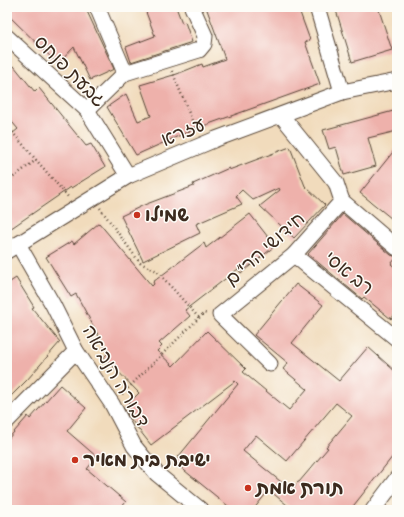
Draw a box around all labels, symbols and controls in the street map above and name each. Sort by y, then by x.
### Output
street label: גבעת פנחס [29,30,111,112]
street label: עזרא [157,112,209,152]
place label: שמילו [145,203,189,227]
street label: חידושי הרי"ם [220,207,310,291]
marker: שמילו [132,210,142,220]
street label: רב אסי [319,246,379,300]
street label: דבורה הנביאה [77,320,155,432]
place label: ישיבת בית מאיר [83,448,211,472]
marker: ישיבת בית מאיר [70,455,80,465]
place label: תורת אמת [254,476,344,500]
marker: תורת אמת [243,483,253,493]

